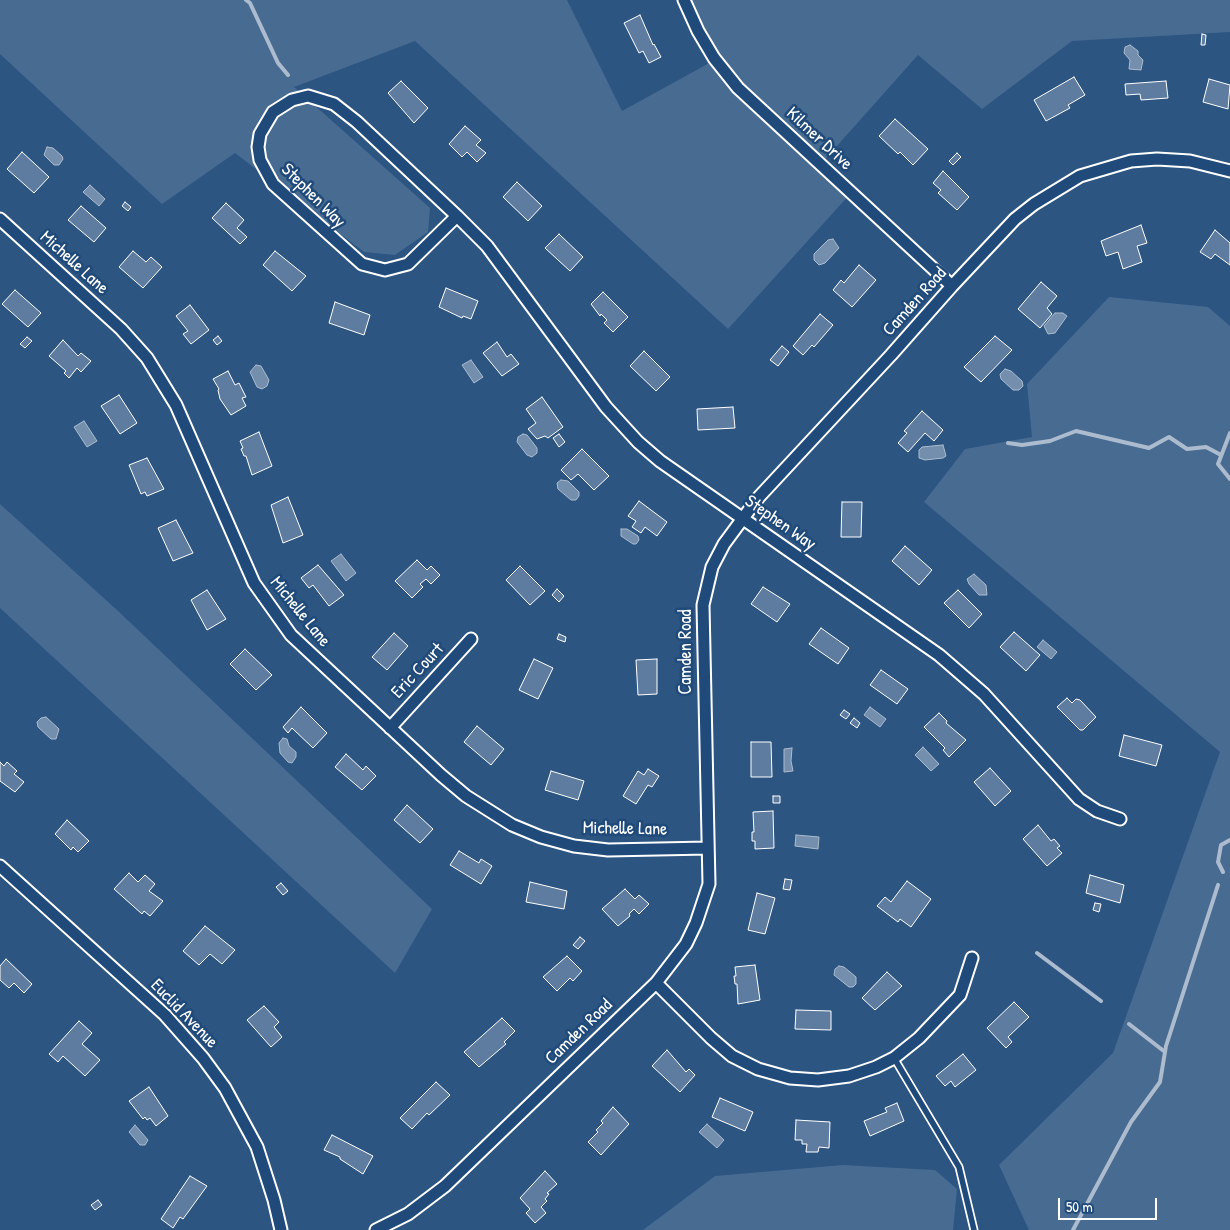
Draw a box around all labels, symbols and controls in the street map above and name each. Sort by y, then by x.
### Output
street label: Kilmer Drive [781,103,857,175]
street label: Stephen Way [276,159,350,233]
street label: Michelle Lane [35,227,113,299]
street label: Camden Road [878,263,952,341]
street label: Stephen Way [740,491,820,555]
street label: Michelle Lane [265,572,335,652]
street label: Camden Road [675,609,697,695]
street label: Eric Court [387,639,449,703]
street label: Michelle Lane [583,817,667,841]
street label: Euclid Avenue [146,975,222,1053]
street label: Camden Road [541,995,617,1069]
scale bar [1060,1188,1159,1220]
text: 50 m [1066,1196,1093,1217]

